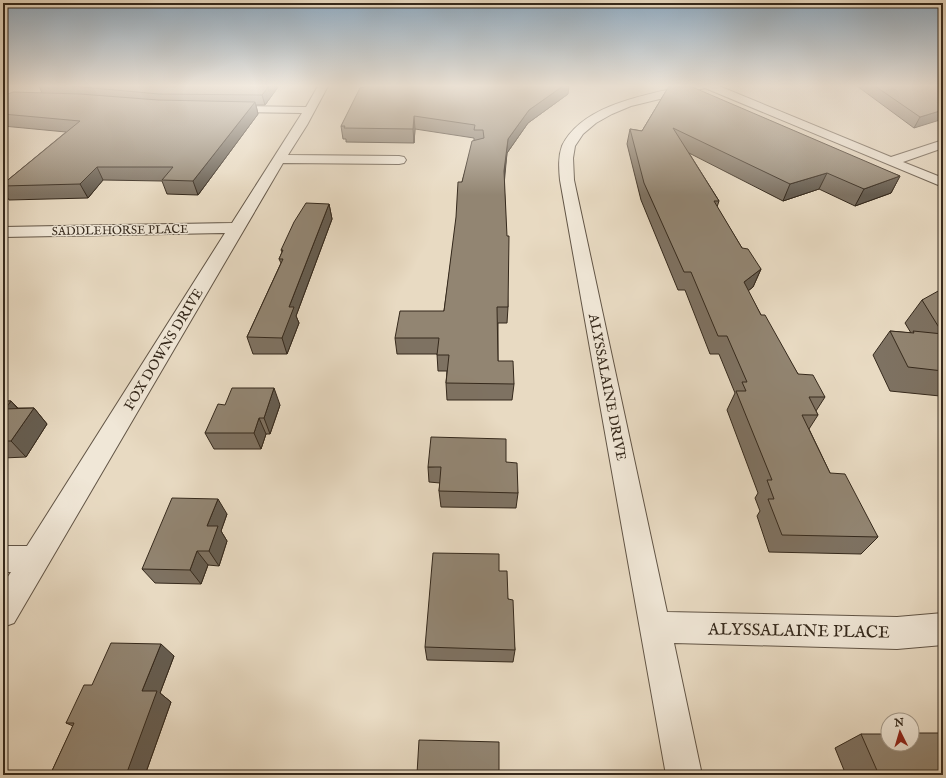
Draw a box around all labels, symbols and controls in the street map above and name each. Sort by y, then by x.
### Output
street label: SADDLEHORSE PLACE [52,222,188,239]
street label: FOX DOWNS DRIVE [120,285,208,414]
street label: ALYSSALAINE DRIVE [584,311,630,462]
street label: ALYSSALAINE PLACE [707,619,890,644]
north arrow [880,712,920,752]
text: N [893,716,905,731]

